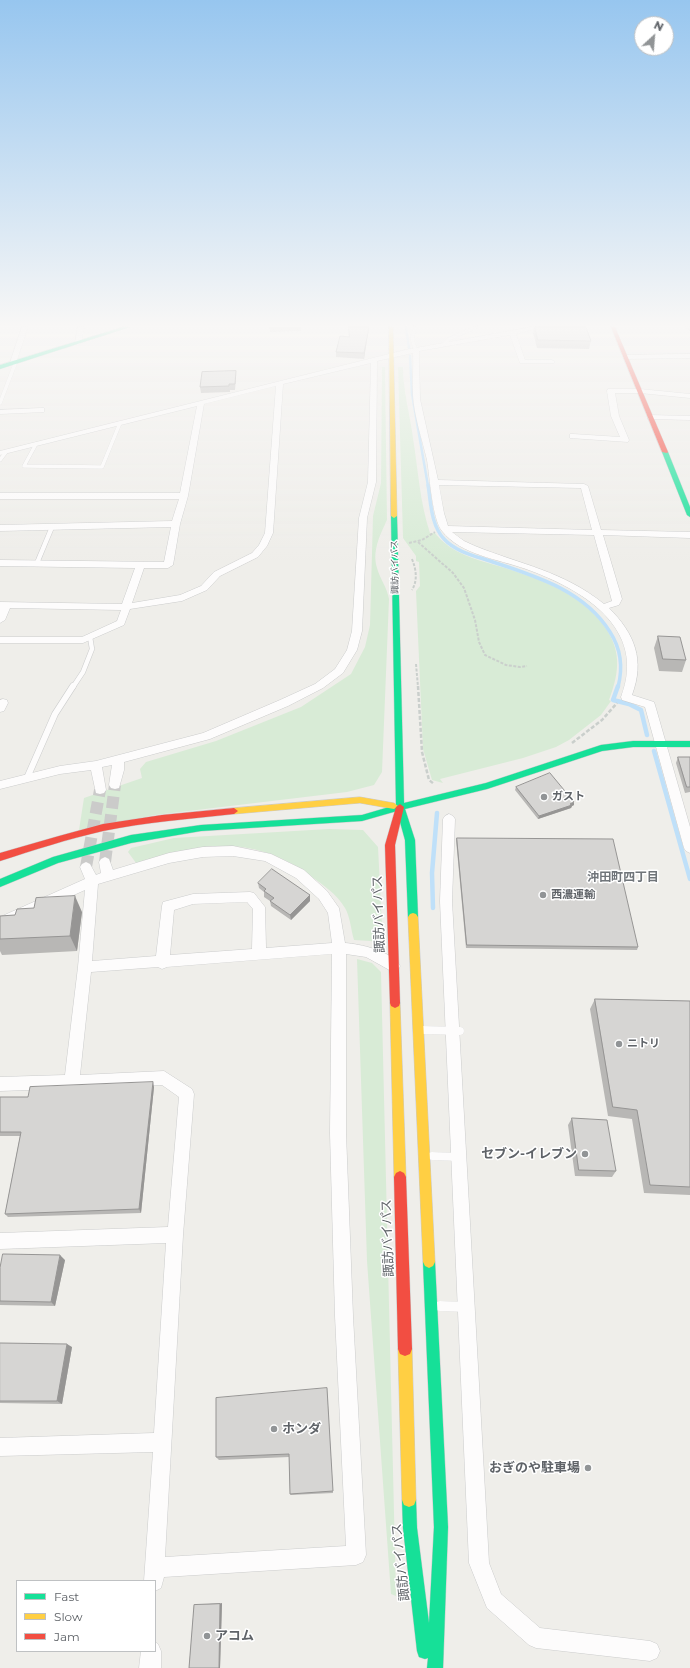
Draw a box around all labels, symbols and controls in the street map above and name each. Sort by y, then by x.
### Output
north arrow [634,16,674,56]
text: N [652,18,666,34]
street label: 諏訪バイパス [389,540,401,594]
place label: ガスト [552,790,585,804]
marker: ガスト [539,792,549,802]
district label: 沖田町四丁目 [587,870,659,884]
street label: 諏訪バイパス [370,875,388,953]
place label: 西濃運輸 [551,888,595,902]
marker: 西濃運輸 [538,890,548,900]
place label: ニトリ [627,1037,660,1051]
marker: ニトリ [614,1039,624,1049]
place label: セブン-イレブン [481,1146,577,1162]
marker: セブン-イレブン [580,1149,590,1159]
street label: 諏訪バイパス [379,1199,397,1277]
place label: ホンダ [282,1421,321,1437]
marker: ホンダ [269,1424,279,1434]
place label: おぎのや駐車場 [489,1460,580,1476]
marker: おぎのや駐車場 [583,1463,593,1473]
street label: 諏訪バイパス [389,1522,413,1602]
legend [16,1580,156,1652]
text: Fast [54,1589,79,1604]
text: Slow [54,1609,83,1624]
place label: アコム [215,1628,254,1644]
text: Jam [54,1629,80,1644]
marker: アコム [202,1631,212,1641]

